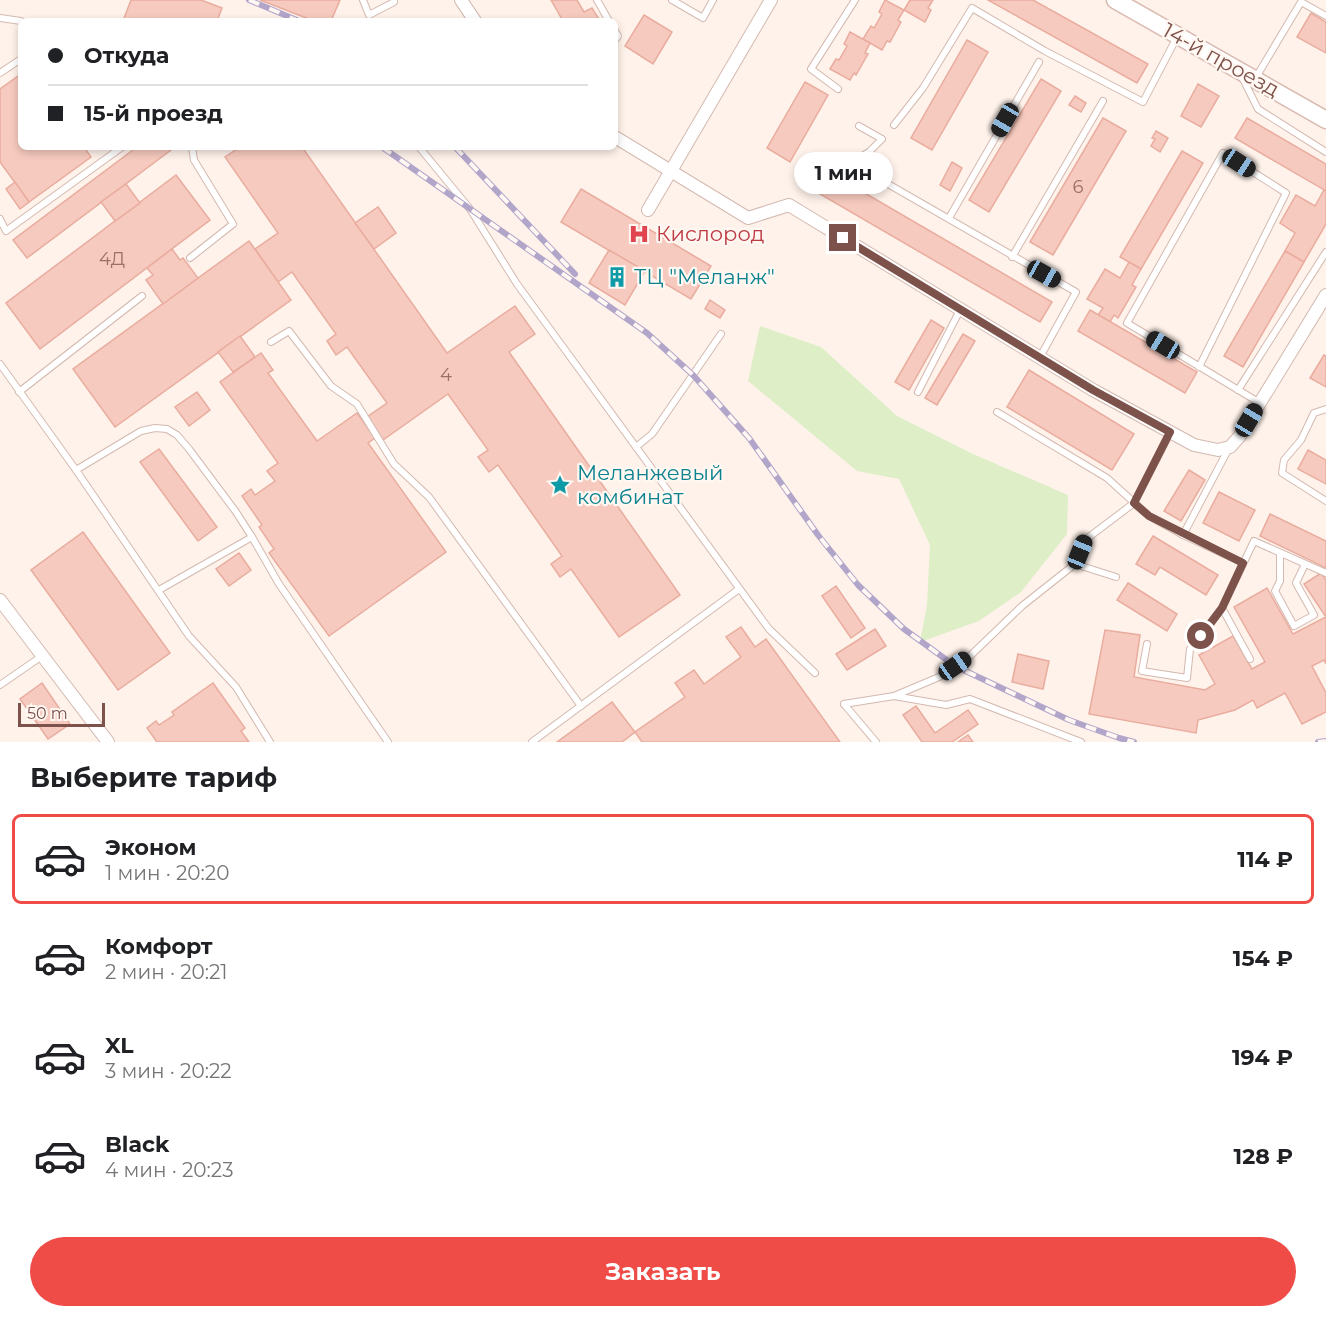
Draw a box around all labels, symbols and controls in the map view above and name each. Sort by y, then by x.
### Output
street label: 14-й проезд [1159,17,1284,102]
text: Откуда [84,42,169,69]
text: 15-й проезд [84,100,223,127]
car [988,100,1022,140]
car [1219,146,1259,180]
callout: 1 мин [794,151,892,193]
text: 1 мин [815,161,872,185]
house number: 6 [1073,176,1084,198]
place label: Кислород [656,221,764,246]
hospital icon: Кислород [627,222,651,246]
route end [829,224,856,251]
house number: 4Д [99,248,125,270]
car [1024,257,1064,291]
place label: ТЦ "Меланж" [634,264,775,289]
building icon: ТЦ "Меланж" [605,265,629,289]
car [1143,328,1183,362]
house number: 4 [440,364,452,386]
car [1232,400,1266,440]
place label: Меланжевый комбинат [577,460,723,509]
place icon: Меланжевый комбинат [548,473,572,497]
car [1065,532,1095,572]
route start [1187,622,1214,649]
car [935,648,975,684]
scale bar [18,700,105,728]
text: 50 m [27,704,68,723]
text: Выберите тариф [30,761,277,794]
icon: car [33,832,87,886]
text: Эконом [105,834,196,861]
text: 114 ₽ [1237,846,1293,873]
text: 1 мин · 20:20 [105,861,229,885]
icon: car [33,931,87,985]
text: Комфорт [105,933,213,960]
text: 154 ₽ [1233,945,1293,972]
text: 2 мин · 20:21 [105,960,228,984]
icon: car [33,1030,87,1084]
text: XL [105,1032,134,1059]
text: 194 ₽ [1232,1044,1293,1071]
text: 3 мин · 20:22 [105,1059,232,1083]
icon: car [33,1129,87,1183]
text: Black [105,1131,169,1158]
text: 128 ₽ [1234,1143,1293,1170]
text: 4 мин · 20:23 [105,1158,233,1182]
button: Заказать [30,1237,1296,1306]

